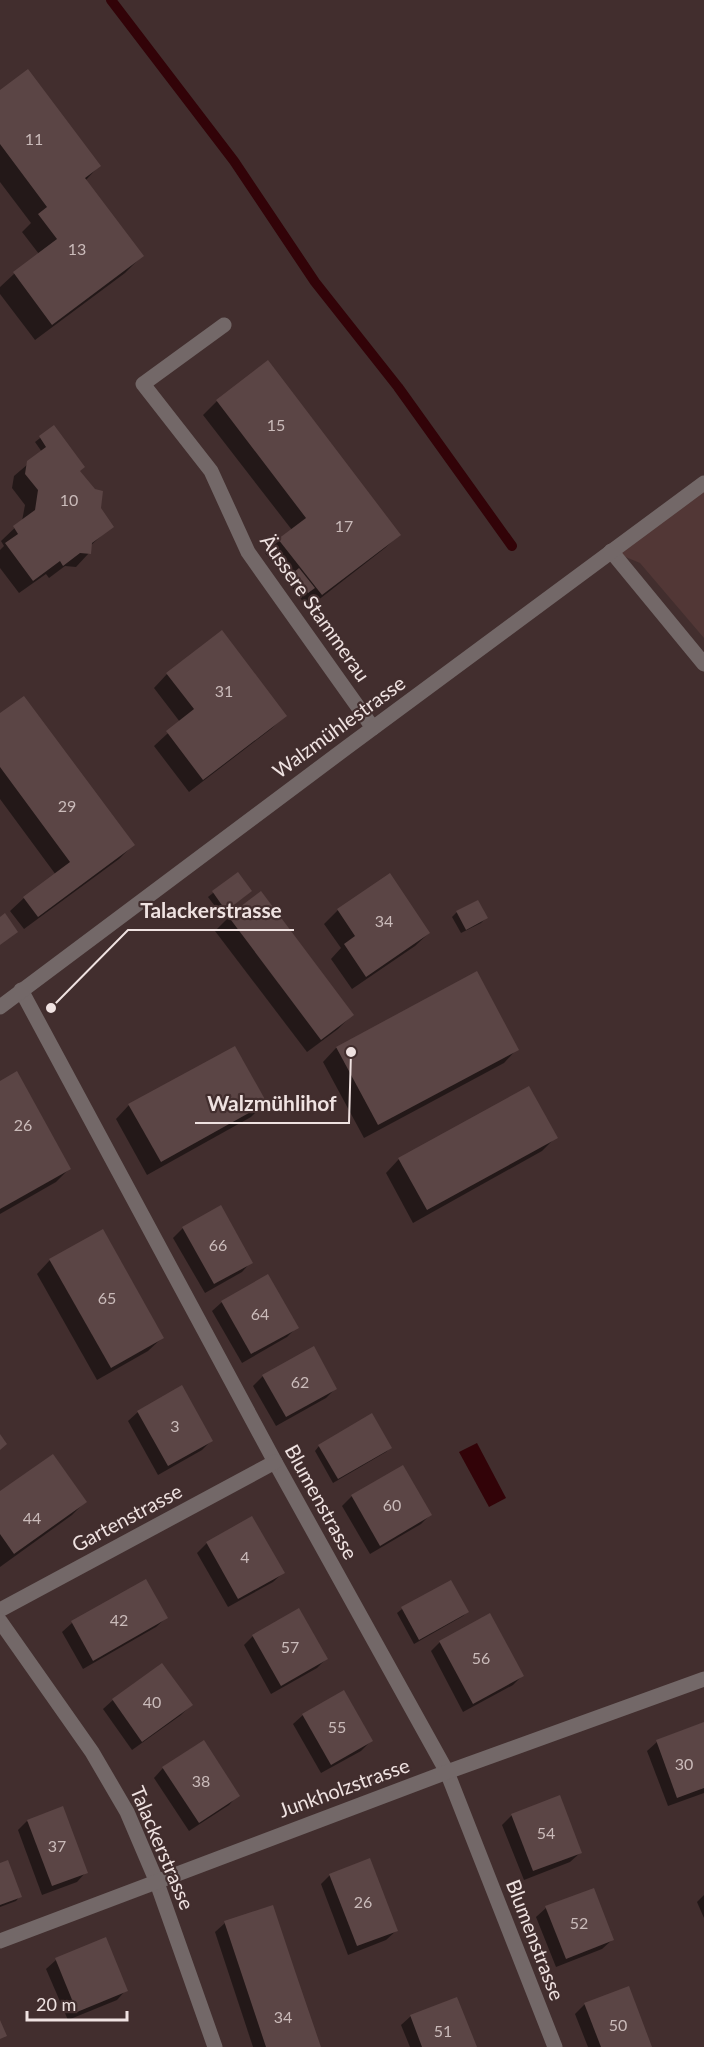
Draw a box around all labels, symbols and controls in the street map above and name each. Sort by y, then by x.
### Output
house number: 11 [25,129,43,148]
house number: 13 [68,239,86,258]
house number: 15 [267,415,285,434]
house number: 10 [60,490,78,509]
house number: 17 [335,516,353,535]
street label: Äussere Stammerau [256,529,376,686]
street label: Walzmühlestrasse [267,670,409,782]
house number: 31 [215,681,233,700]
house number: 29 [58,796,76,815]
callout: Talackerstrasse [128,891,294,930]
text: Talackerstrasse [140,897,282,922]
house number: 34 [375,911,393,930]
callout: Walzmühlihof [195,1084,349,1123]
text: Walzmühlihof [207,1090,337,1115]
house number: 26 [14,1115,32,1134]
house number: 66 [209,1235,227,1254]
house number: 65 [98,1288,116,1307]
house number: 64 [251,1304,269,1323]
house number: 62 [291,1372,309,1391]
house number: 3 [170,1416,180,1435]
street label: Blumenstrasse [280,1440,363,1563]
street label: Gartenstrasse [67,1478,186,1556]
house number: 60 [383,1495,401,1514]
house number: 44 [23,1508,41,1527]
house number: 4 [240,1547,250,1566]
house number: 42 [110,1610,128,1629]
house number: 57 [281,1637,299,1656]
house number: 56 [472,1648,490,1667]
house number: 40 [143,1692,161,1711]
house number: 55 [328,1717,346,1736]
street label: Junkholzstrasse [275,1752,412,1822]
house number: 30 [675,1754,693,1773]
house number: 38 [192,1771,210,1790]
street label: Talackerstrasse [126,1782,200,1913]
house number: 54 [537,1823,555,1842]
house number: 37 [48,1836,66,1855]
street label: Blumenstrasse [502,1876,570,2003]
house number: 26 [354,1892,372,1911]
house number: 52 [570,1913,588,1932]
scale bar [27,1984,128,2022]
text: 20 m [36,1993,76,2015]
house number: 34 [274,2007,292,2026]
house number: 50 [609,2015,627,2034]
house number: 51 [434,2021,452,2040]

